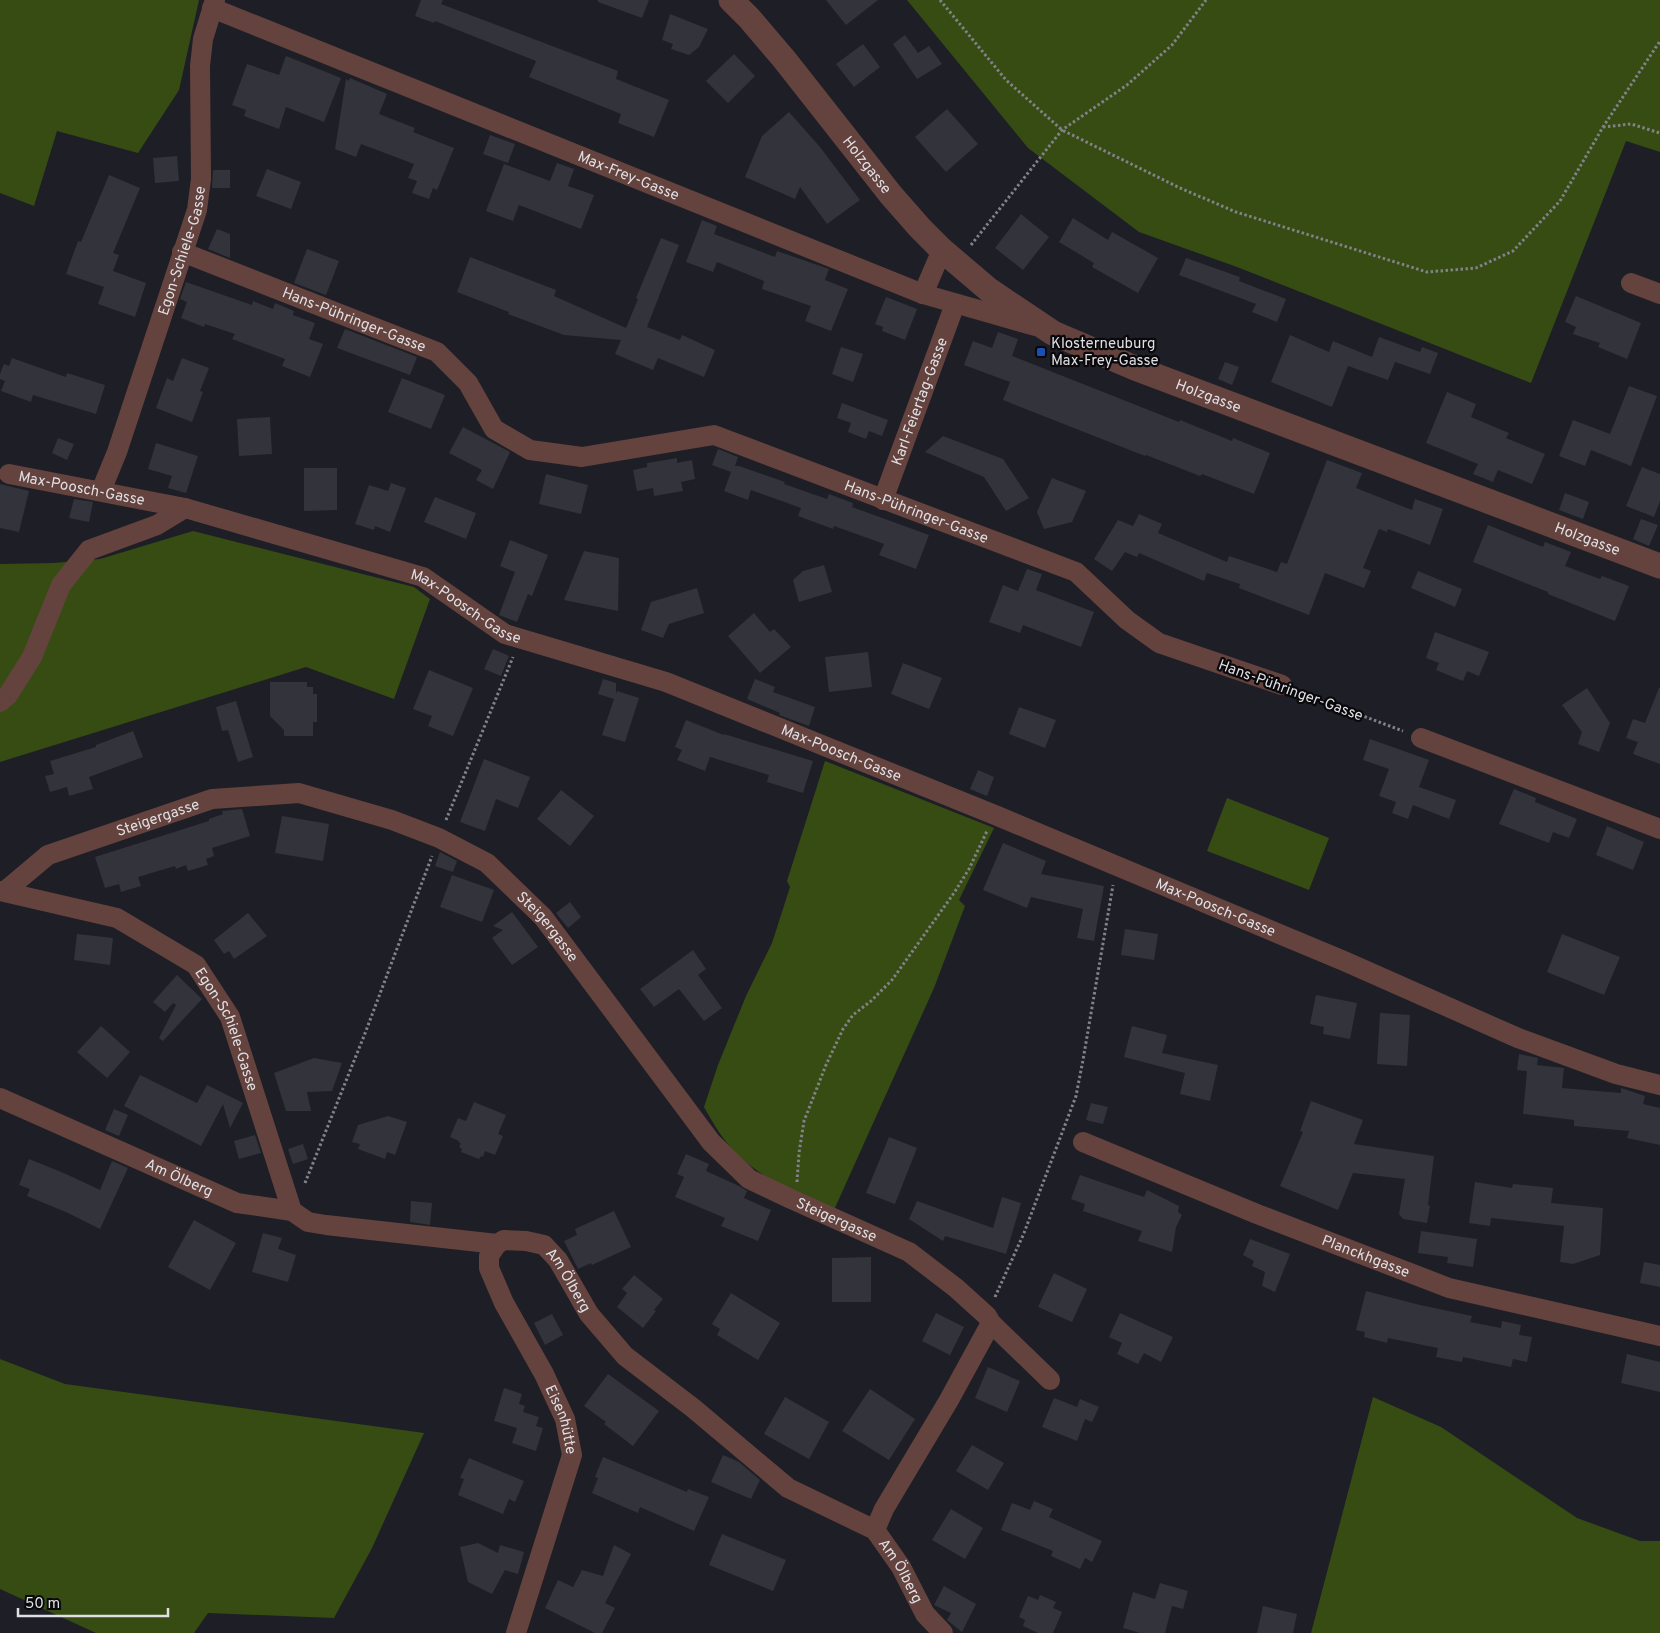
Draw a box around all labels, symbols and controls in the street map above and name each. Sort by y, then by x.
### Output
street label: Holzgasse [837,133,895,199]
street label: Max-Frey-Gasse [574,148,682,206]
street label: Egon-Schiele-Gasse [155,185,211,318]
street label: Hans-Pühringer-Gasse [279,284,428,358]
street label: Karl-Feiertag-Gasse [888,335,953,469]
place label: Klosterneuburg Max-Frey-Gasse [1051,335,1159,371]
marker: Klosterneuburg Max-Frey-Gasse [1035,346,1047,358]
street label: Holzgasse [1172,376,1244,418]
street label: Max-Poosch-Gasse [17,468,146,511]
street label: Hans-Pühringer-Gasse [841,477,991,549]
street label: Holzgasse [1551,519,1622,561]
street label: Max-Poosch-Gasse [408,566,523,649]
street label: Hans-Pühringer-Gasse [1216,656,1365,726]
street label: Max-Poosch-Gasse [778,721,904,787]
street label: Steigergasse [114,796,202,842]
street label: Max-Poosch-Gasse [1152,875,1278,942]
street label: Steigergasse [512,888,582,967]
street label: Egon-Schiele-Gasse [189,965,261,1094]
street label: Am Ölberg [142,1155,215,1202]
street label: Steigergasse [792,1194,879,1247]
street label: Planckhgasse [1319,1232,1412,1283]
street label: Am Ölberg [541,1245,594,1316]
street label: Eisenhütte [539,1382,580,1456]
street label: Am Ölberg [873,1536,926,1607]
scale bar [18,1586,168,1618]
text: 50 m [25,1595,60,1614]

